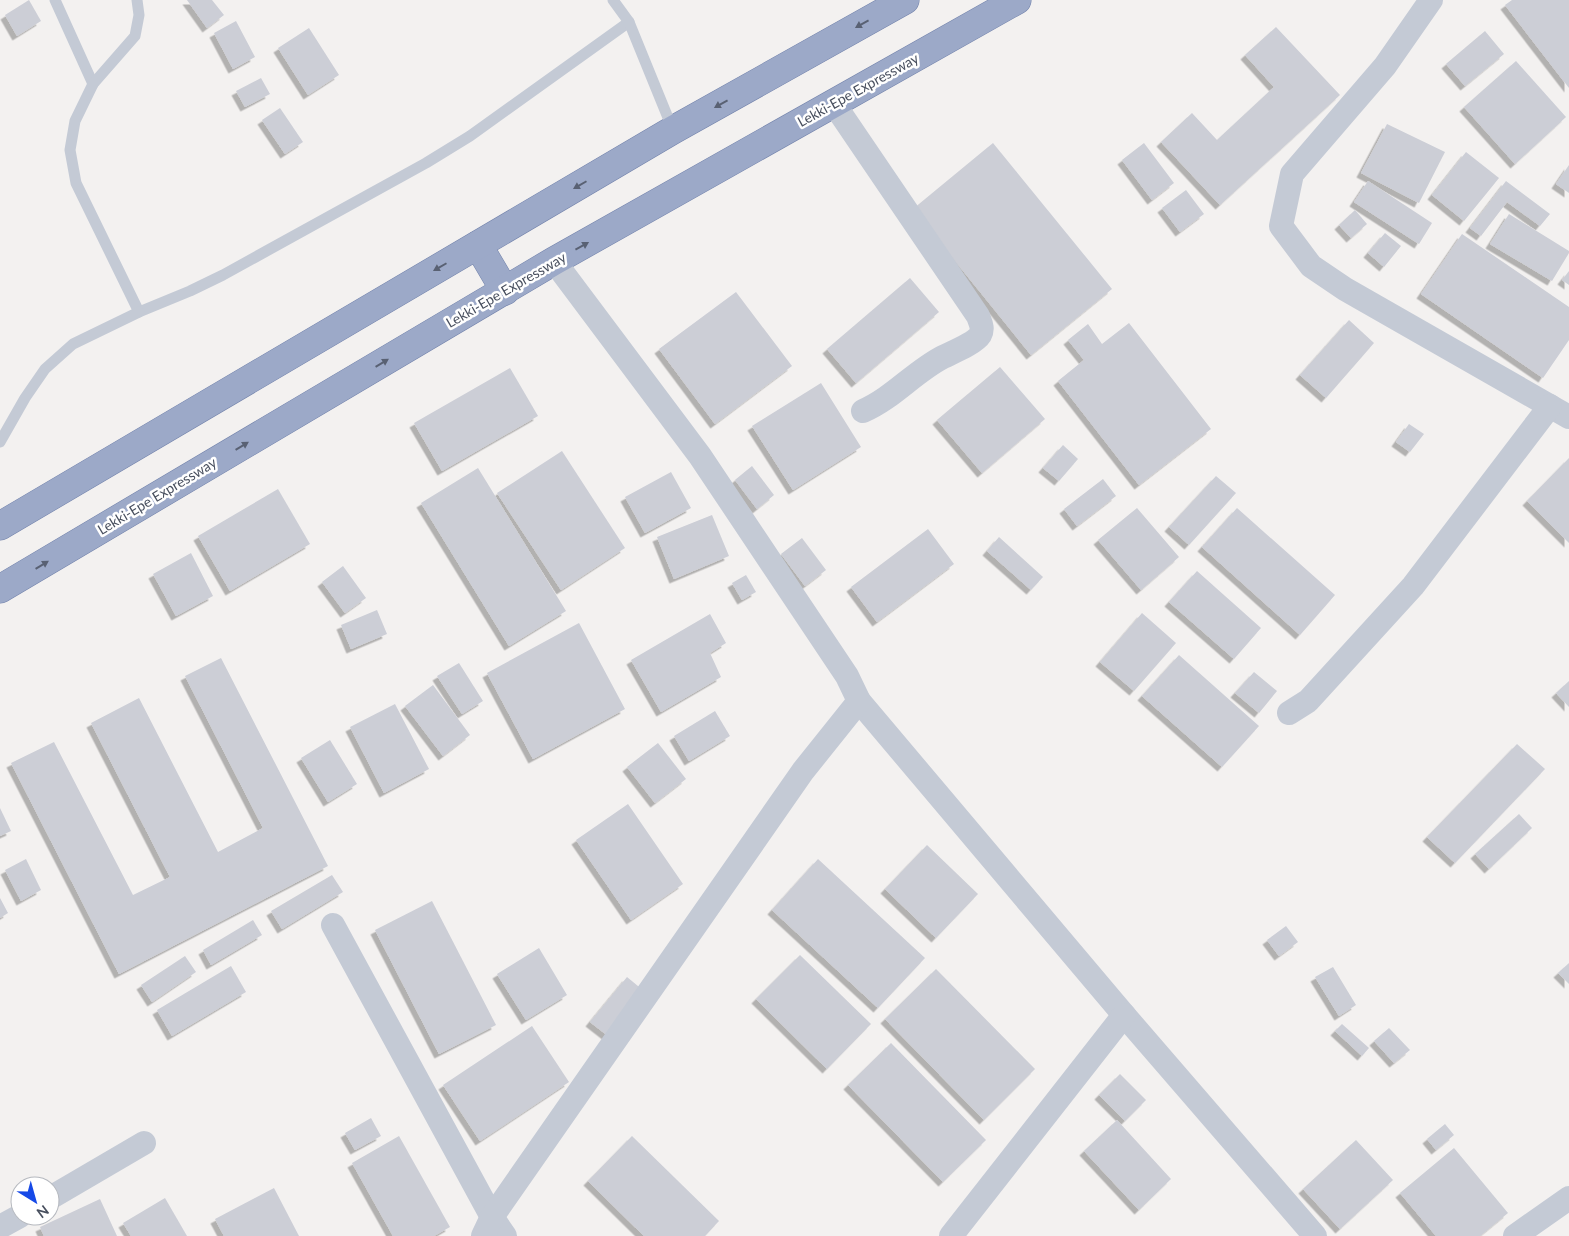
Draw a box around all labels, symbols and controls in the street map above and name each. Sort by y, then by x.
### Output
one-way arrow [855,20,870,28]
street label: Lekki-Epe Expressway [794,49,922,130]
one-way arrow [714,99,727,108]
one-way arrow [573,181,588,189]
one-way arrow [576,241,589,250]
street label: Lekki-Epe Expressway [443,248,569,331]
one-way arrow [433,263,447,272]
one-way arrow [375,359,388,368]
one-way arrow [236,442,249,451]
street label: Lekki-Epe Expressway [94,453,220,538]
one-way arrow [35,560,48,569]
north arrow [10,1176,60,1226]
text: N [34,1202,53,1222]

